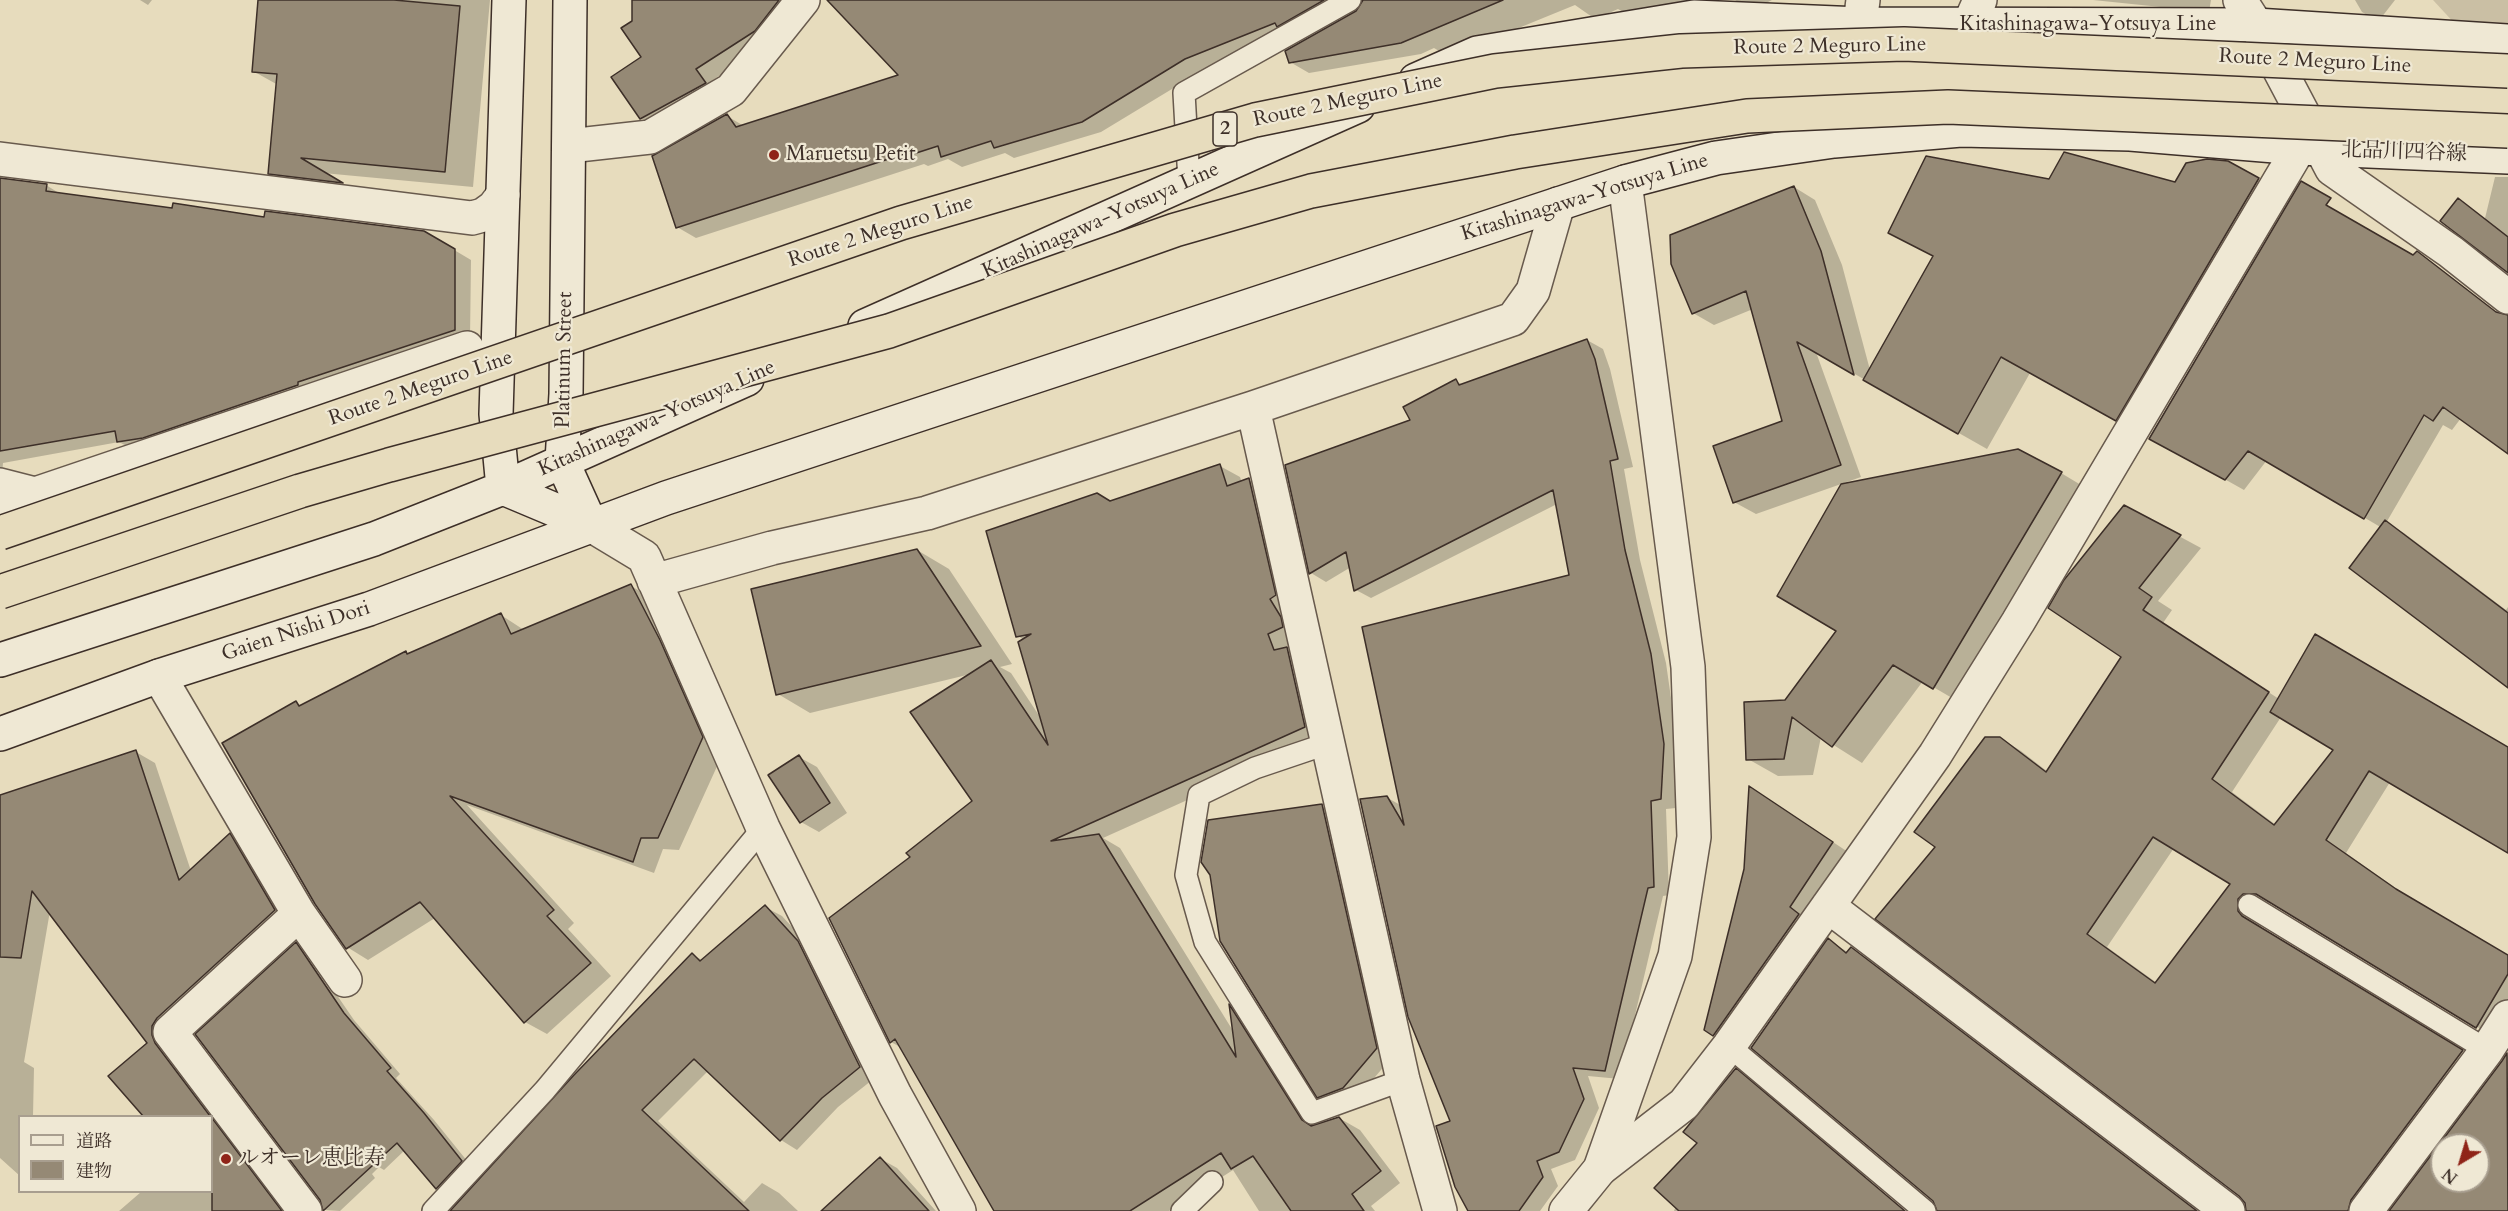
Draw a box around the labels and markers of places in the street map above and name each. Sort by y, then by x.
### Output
place label: Maruetsu Petit [786,142,916,168]
marker: Maruetsu Petit [767,148,781,162]
place label: ルオーレ恵比寿 [238,1146,385,1172]
marker: ルオーレ恵比寿 [219,1152,233,1166]

